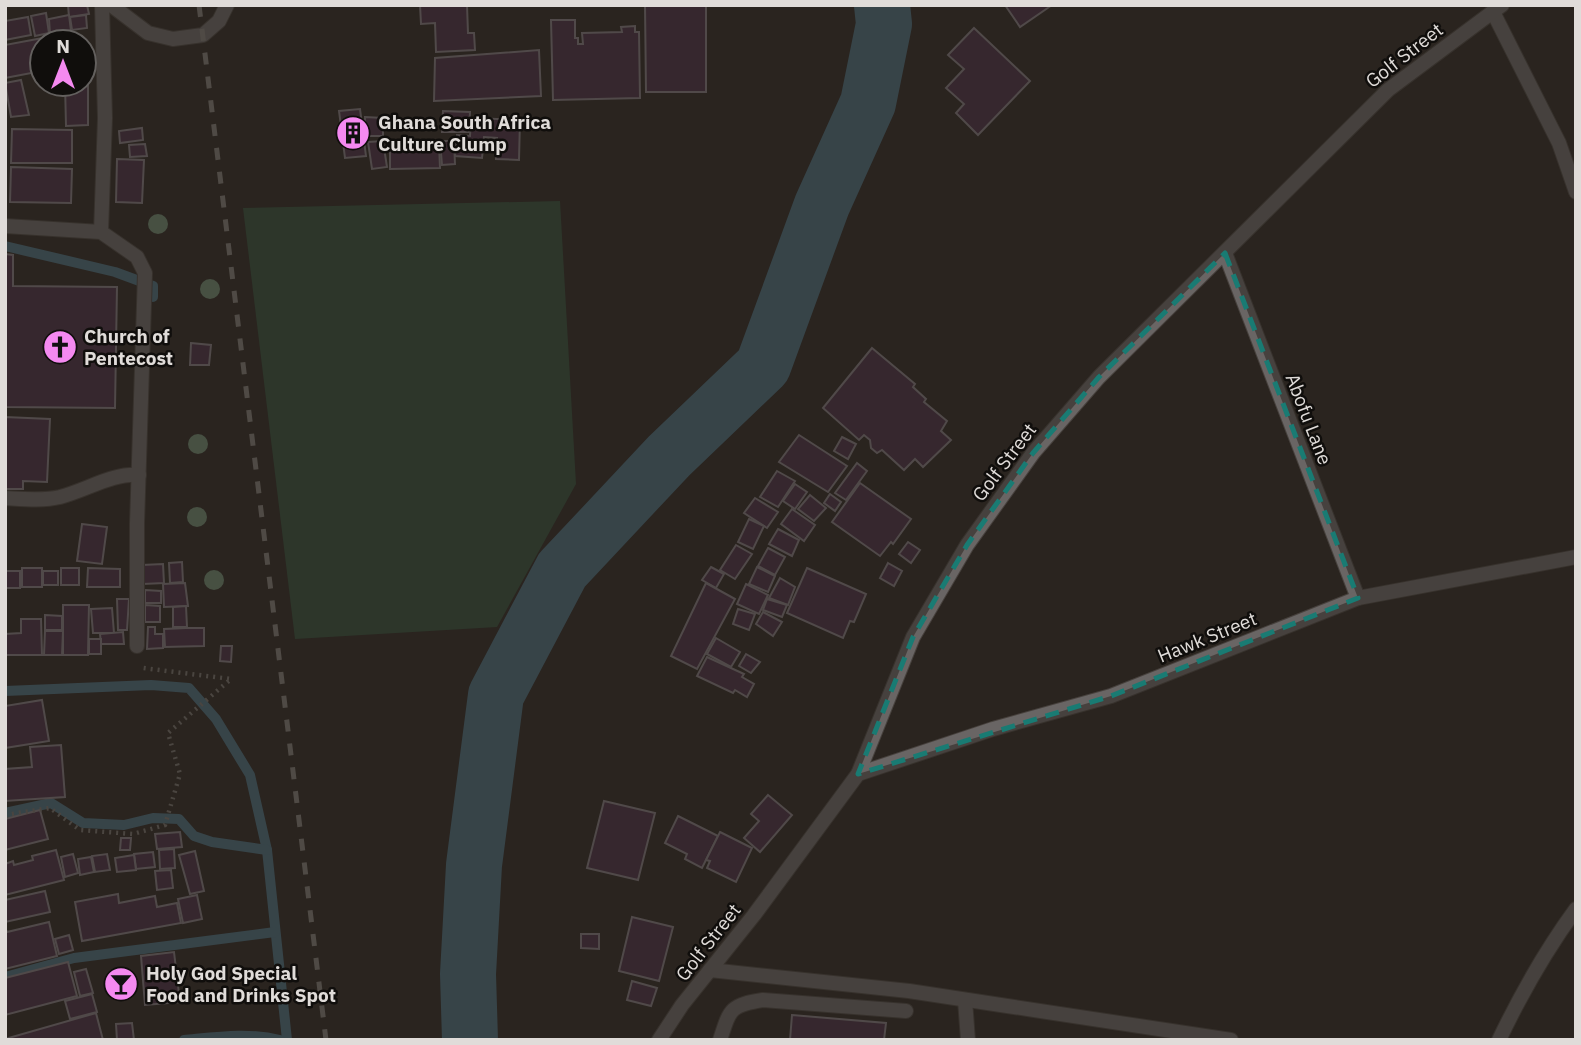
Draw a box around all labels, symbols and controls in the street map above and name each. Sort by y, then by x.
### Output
street label: Golf Street [1360,17,1448,93]
north arrow [28,28,98,98]
text: N [56,34,70,58]
place label: Ghana South Africa Culture Clump [378,110,551,156]
building icon: Ghana South Africa Culture Clump [334,114,372,152]
place label: Church of Pentecost [84,324,173,370]
church icon: Church of Pentecost [41,328,79,366]
street label: Abofu Lane [1281,370,1337,468]
street label: Golf Street [967,418,1041,506]
street label: Hawk Street [1154,606,1260,668]
street label: Golf Street [670,898,746,986]
place label: Holy God Special Food and Drinks Spot [146,961,336,1007]
bar icon: Holy God Special Food and Drinks Spot [102,965,140,1003]

